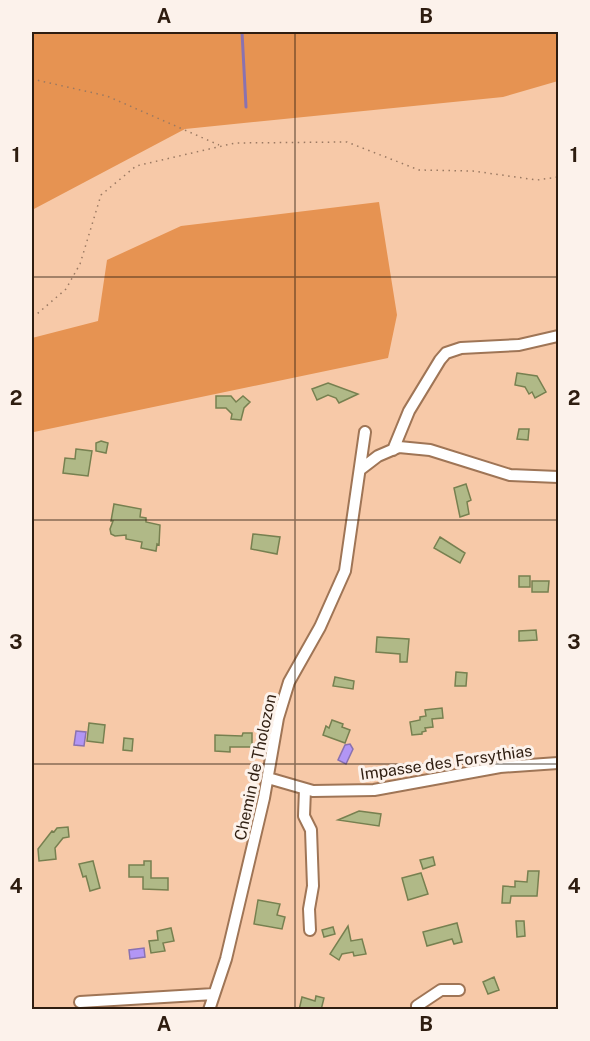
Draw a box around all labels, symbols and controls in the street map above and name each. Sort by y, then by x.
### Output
text: A [157,4,171,28]
text: B [419,4,433,28]
text: 1 [12,143,20,167]
text: 1 [570,143,578,167]
text: 2 [10,386,22,410]
text: 2 [568,386,580,410]
text: 3 [9,630,23,654]
text: 3 [567,630,581,654]
street label: Chemin de Tholozon [231,692,280,842]
street label: Impasse des Forsythias [359,741,533,784]
text: 4 [9,874,23,898]
text: 4 [567,874,581,898]
text: A [157,1012,171,1036]
text: B [419,1012,433,1036]

